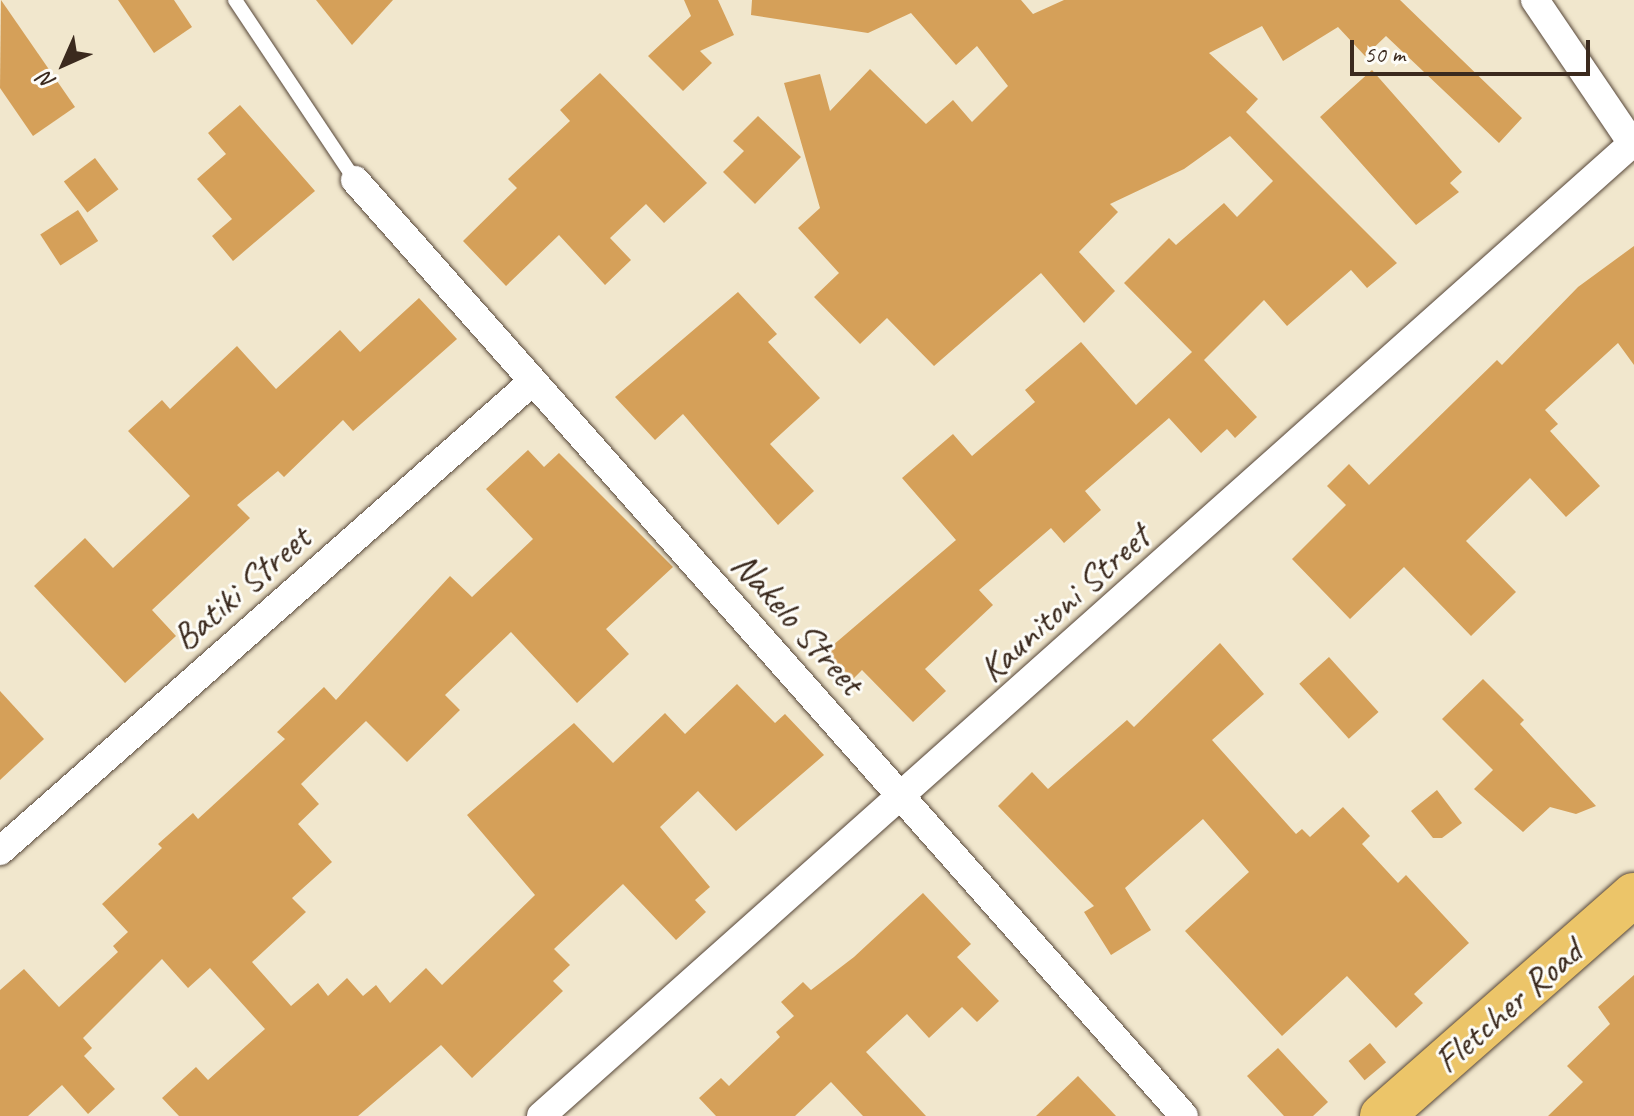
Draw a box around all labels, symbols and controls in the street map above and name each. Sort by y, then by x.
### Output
north arrow [24,24,104,104]
scale bar [1354,24,1594,74]
text: 50 m [1364,39,1405,69]
text: N [32,66,62,96]
street label: Kaunitoni Street [969,514,1159,692]
street label: Batiki Street [162,515,320,661]
street label: Nakelo Street [722,542,874,704]
street label: Fletcher Road [1425,930,1591,1082]

